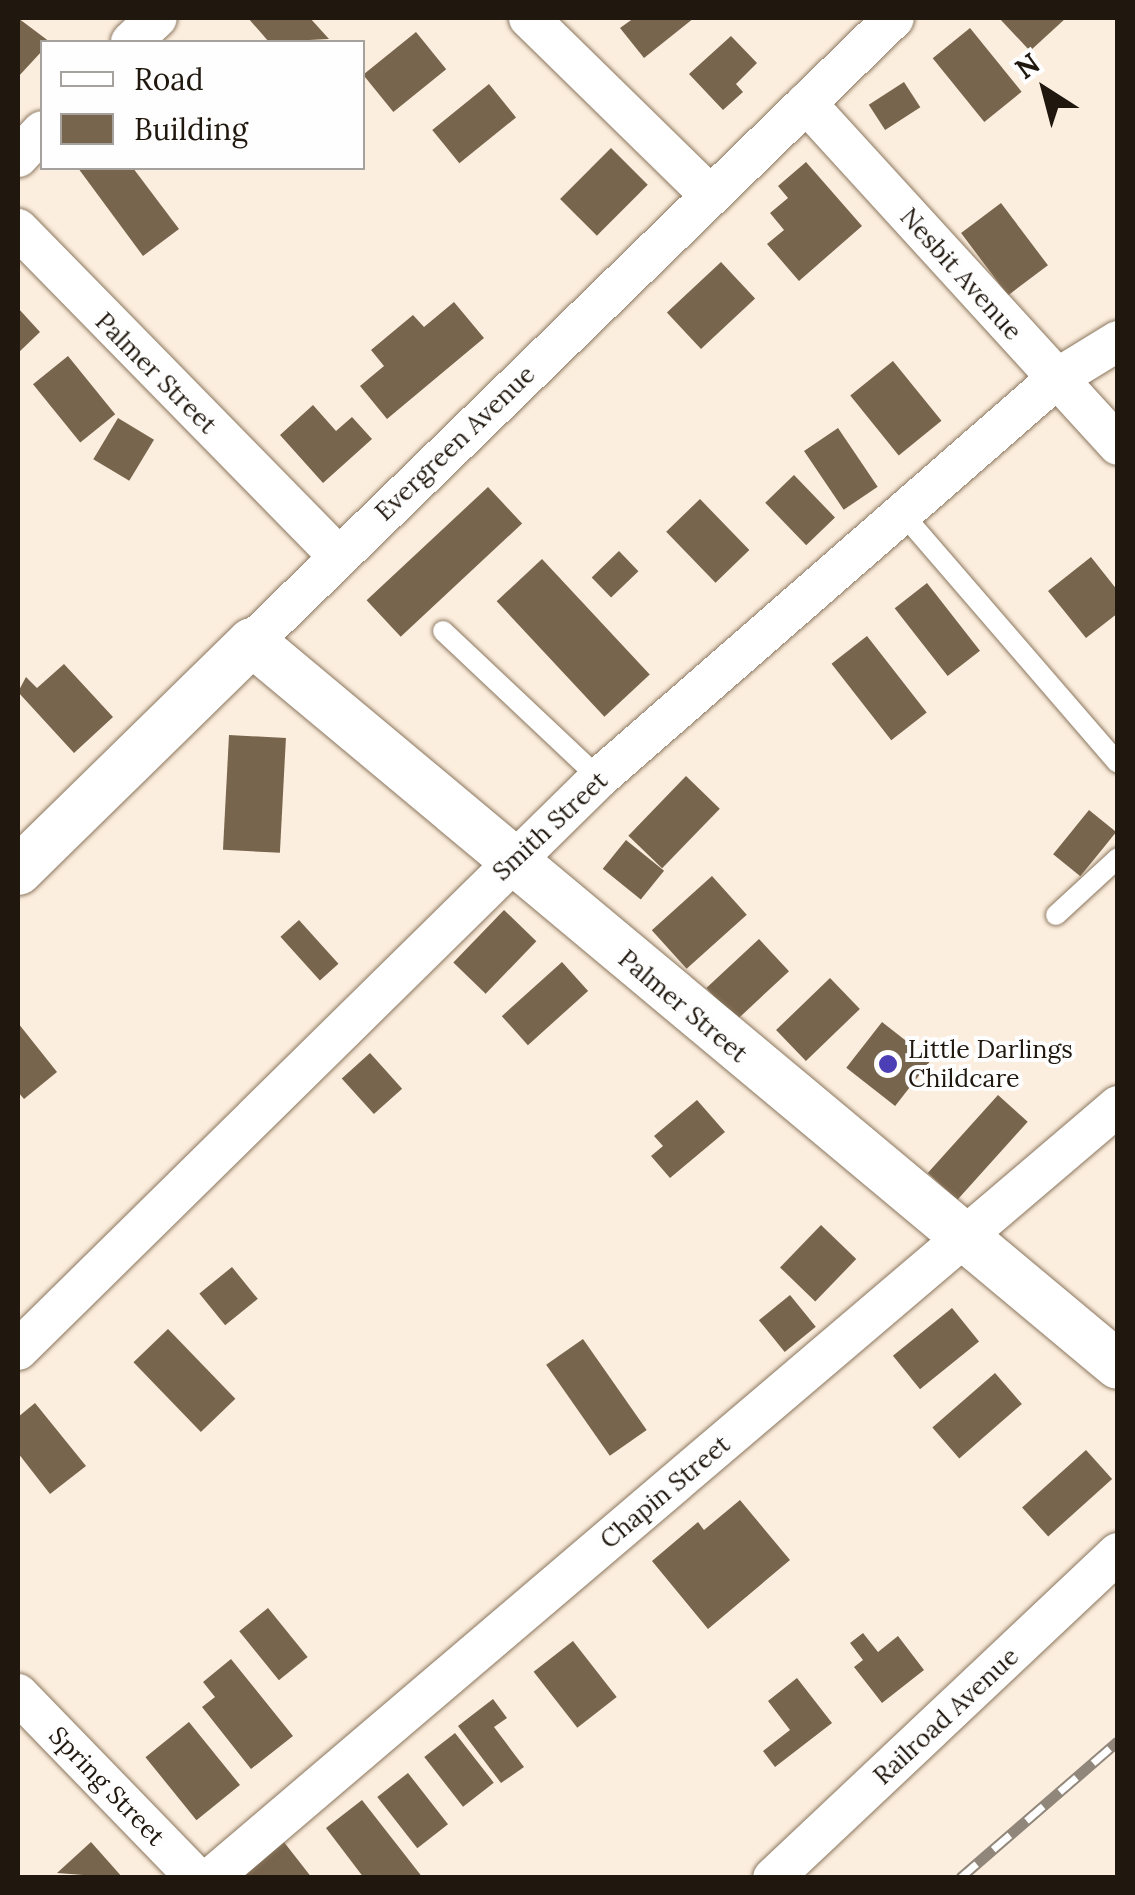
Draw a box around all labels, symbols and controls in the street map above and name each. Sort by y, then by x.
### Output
legend [40,40,365,170]
north arrow [995,40,1095,140]
text: N [1008,45,1047,87]
text: Road [134,60,204,98]
text: Building [134,110,248,148]
street label: Nesbit Avenue [894,202,1028,346]
street label: Palmer Street [89,306,223,440]
street label: Evergreen Avenue [369,359,541,527]
street label: Smith Street [486,765,614,887]
street label: Palmer Street [613,943,753,1069]
place label: Little Darlings Childcare [908,1035,1073,1094]
marker: Little Darlings Childcare [877,1053,899,1075]
street label: Chapin Street [594,1429,736,1555]
street label: Railroad Avenue [867,1641,1025,1791]
street label: Spring Street [43,1720,171,1852]

